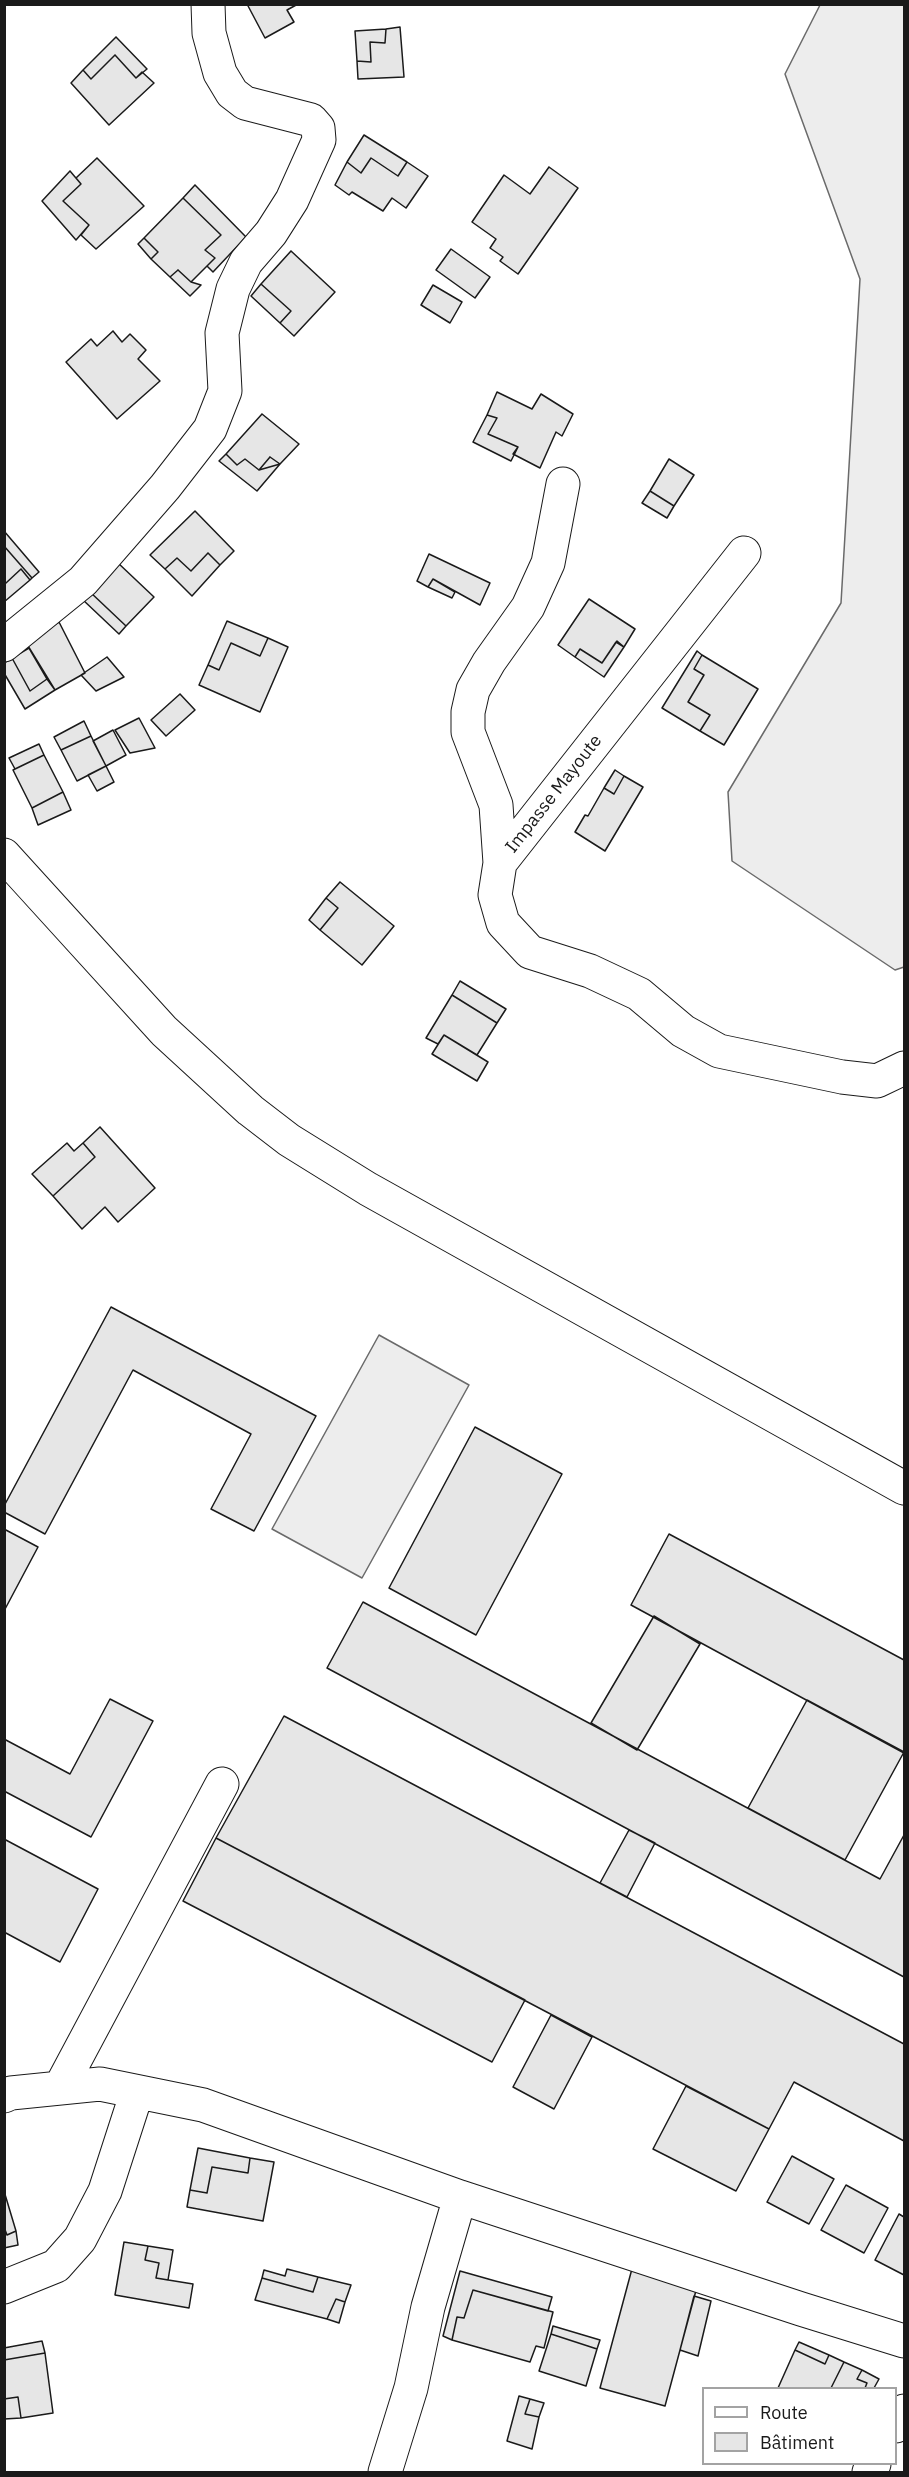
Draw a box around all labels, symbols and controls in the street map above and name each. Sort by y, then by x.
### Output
street label: Impasse Mayoute [501,731,607,857]
legend [702,2387,897,2465]
text: Route [760,2401,808,2424]
text: Bâtiment [760,2431,834,2454]

